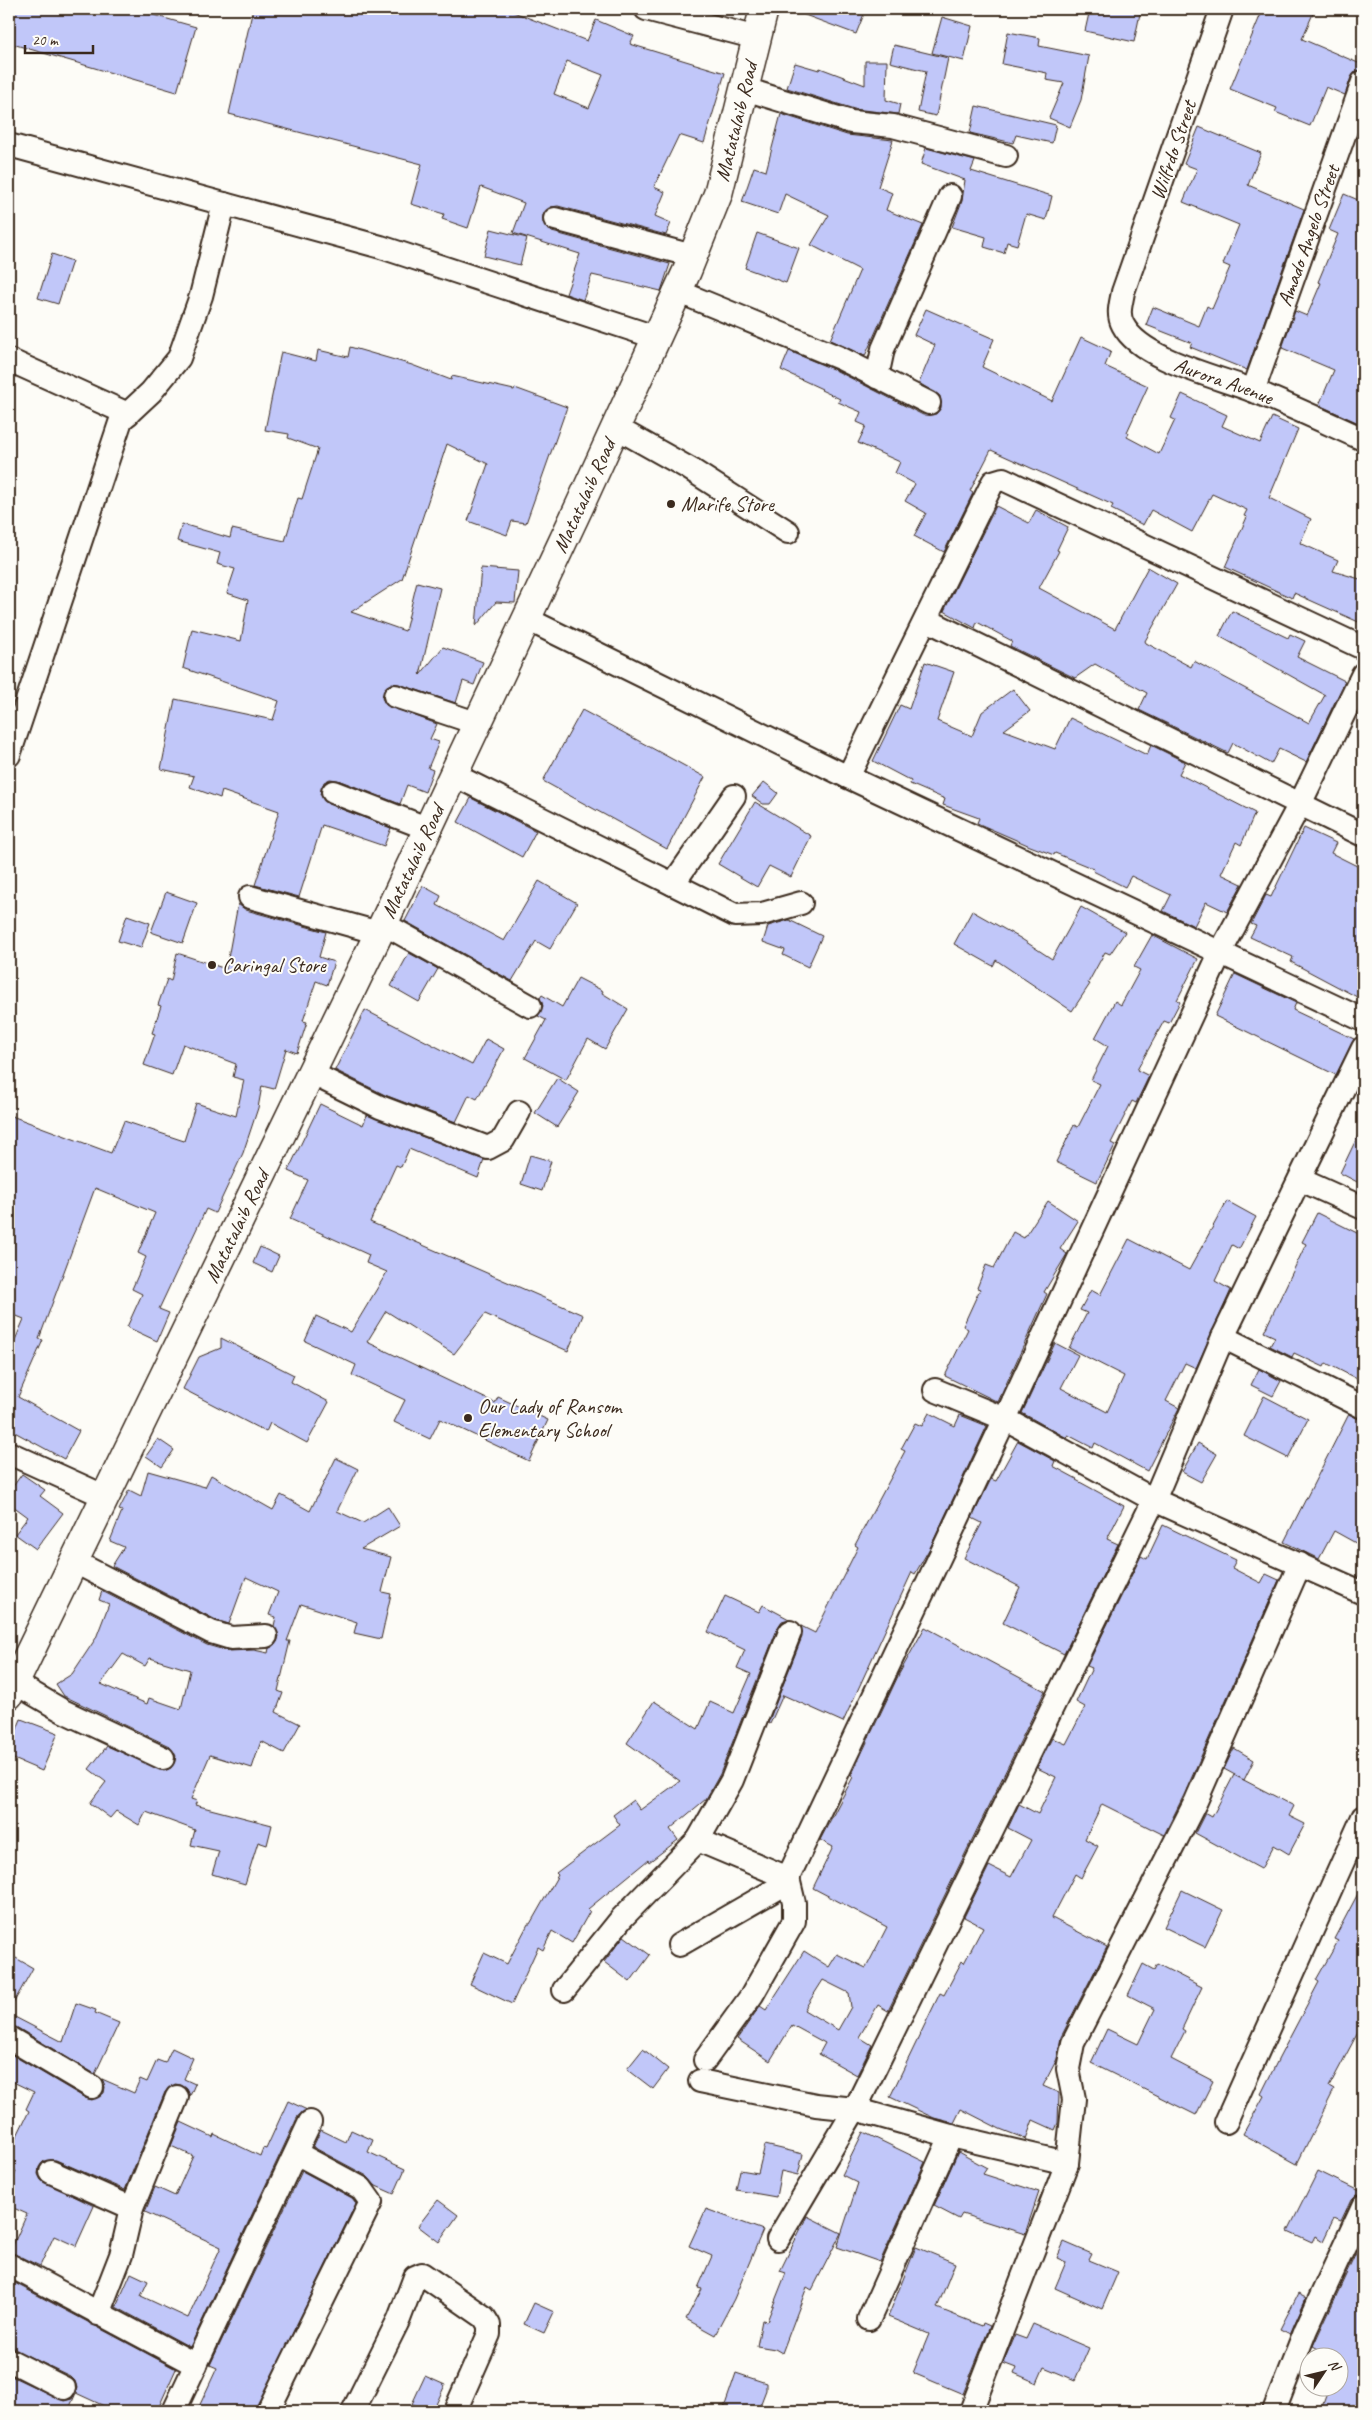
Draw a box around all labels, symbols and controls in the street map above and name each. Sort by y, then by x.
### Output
scale bar [25,22,92,54]
text: 20 m [32,31,59,50]
street label: Matatalaib Road [709,55,764,184]
street label: Wilfrdo Street [1144,95,1203,203]
street label: Amado Angelo Street [1271,160,1346,310]
street label: Aurora Avenue [1171,351,1278,411]
street label: Matatalaib Road [547,431,623,557]
place label: Marife Store [681,491,775,517]
marker: Marife Store [665,498,677,510]
street label: Matatalaib Road [375,797,452,922]
place label: Caringal Store [222,952,327,978]
marker: Caringal Store [206,959,218,971]
street label: Matatalaib Road [198,1162,277,1287]
place label: Our Lady of Ransom Elementary School [478,1393,624,1443]
marker: Our Lady of Ransom Elementary School [462,1412,474,1424]
north arrow [1300,2348,1350,2398]
text: N [1325,2356,1345,2375]

